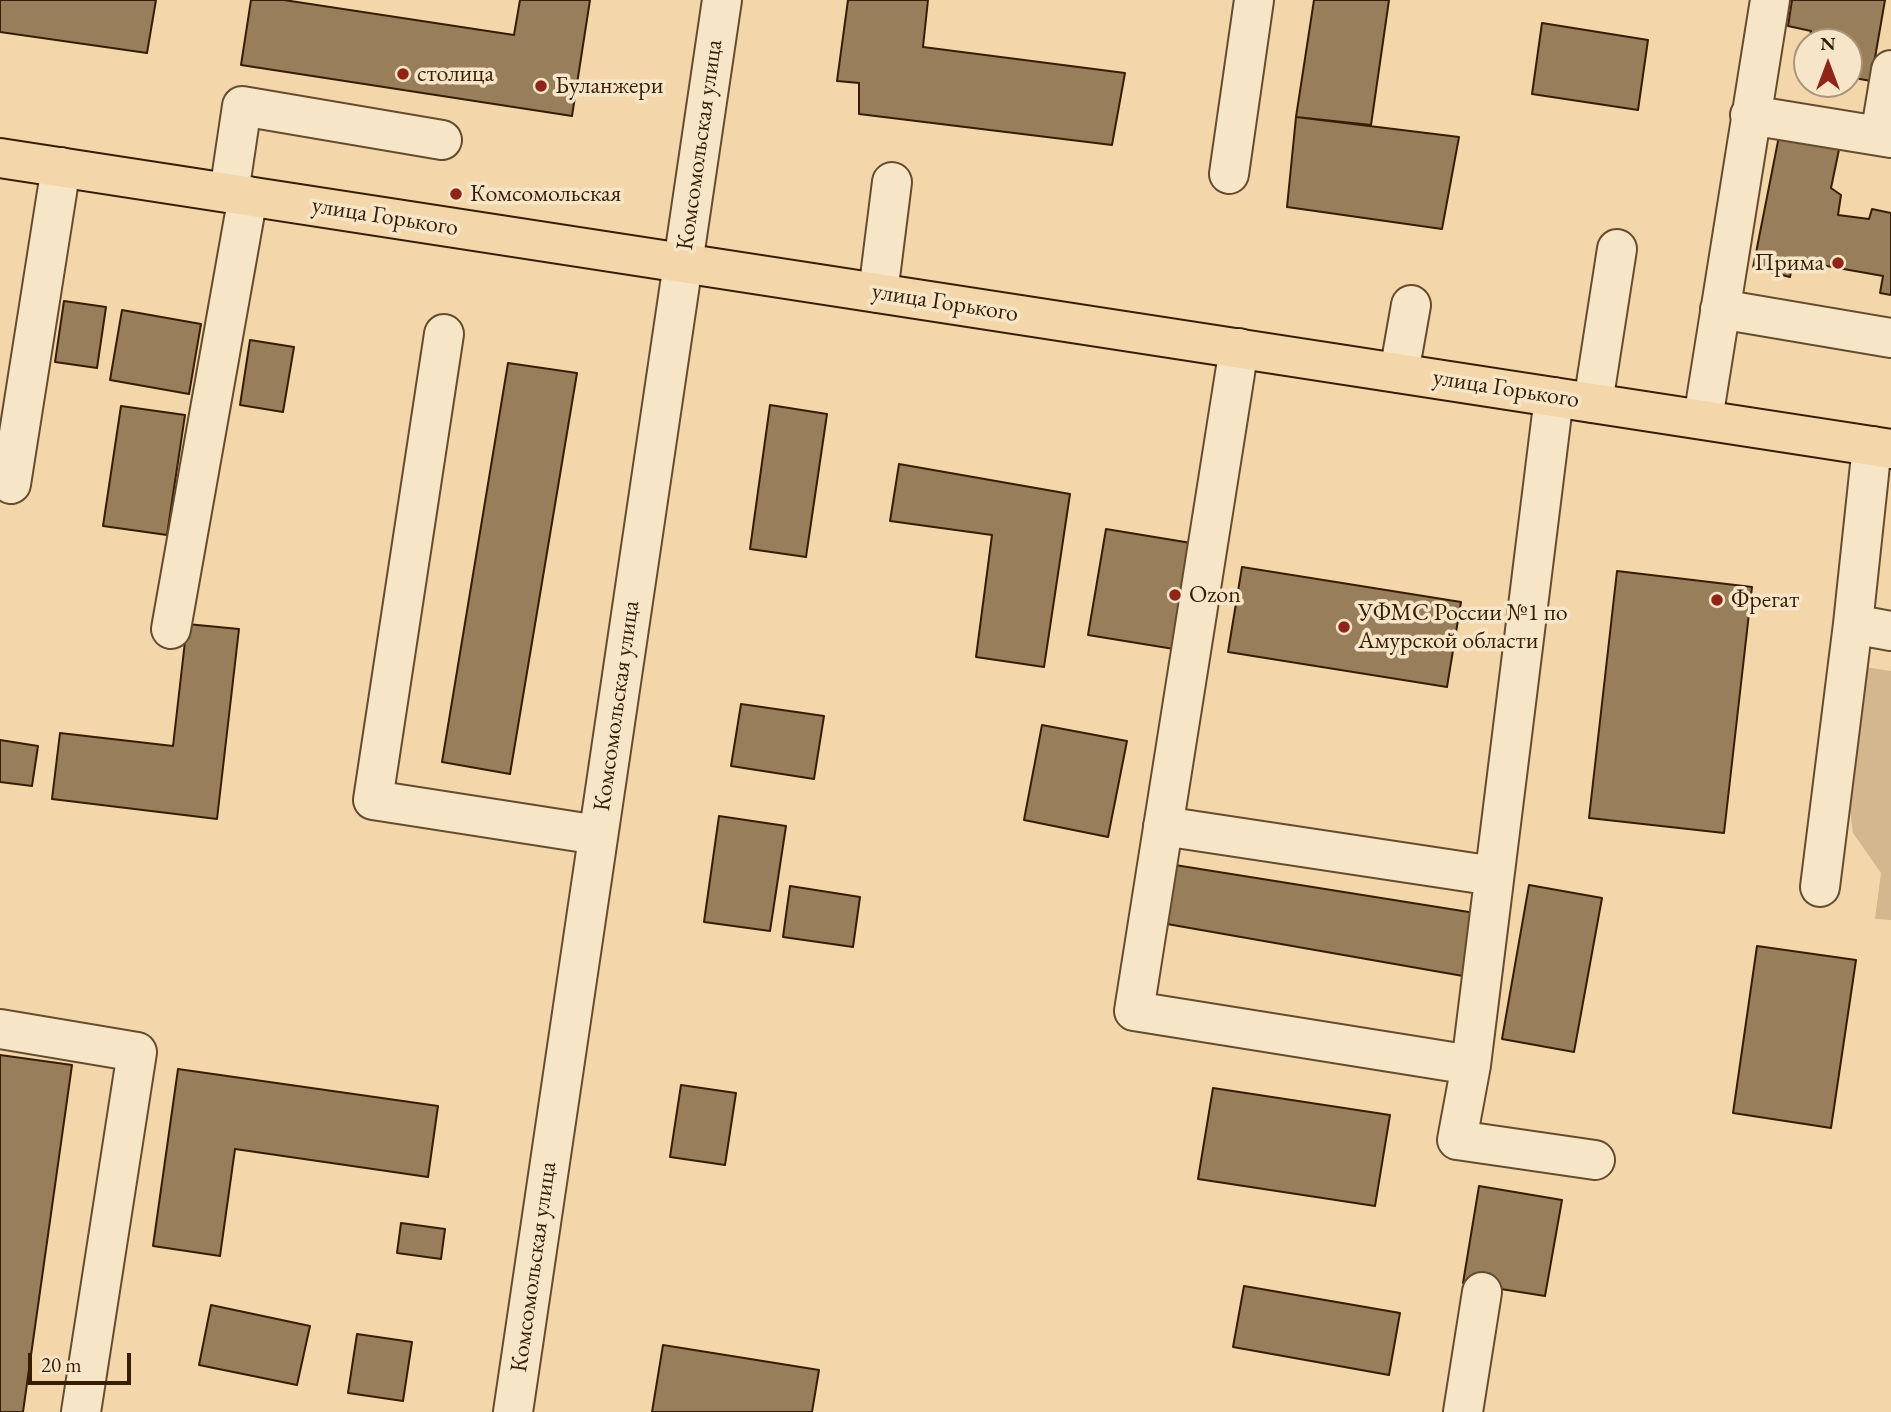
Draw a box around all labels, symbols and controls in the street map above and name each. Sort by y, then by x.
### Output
north arrow [1793,28,1863,98]
text: N [1820,31,1836,56]
street label: Комсомольская улица [671,38,729,252]
place label: столица [417,60,494,88]
marker: столица [395,66,411,82]
place label: Буланжери [555,72,663,100]
marker: Буланжери [533,78,549,94]
place label: Комсомольская [470,180,621,208]
marker: Комсомольская [448,186,464,202]
street label: улица Горького [310,191,460,243]
place label: Прима [1754,249,1824,277]
marker: Прима [1830,255,1846,271]
street label: улица Горького [870,277,1020,329]
street label: улица Горького [1431,363,1581,415]
place label: Ozon [1189,581,1241,609]
place label: Фрегат [1731,586,1799,614]
marker: Ozon [1167,587,1183,603]
marker: Фрегат [1709,592,1725,608]
street label: Комсомольская улица [588,599,646,813]
place label: УФМС России №1 по Амурской области [1358,599,1568,655]
marker: УФМС России №1 по Амурской области [1336,619,1352,635]
street label: Комсомольская улица [505,1160,563,1374]
scale bar [32,1338,135,1382]
text: 20 m [41,1351,82,1378]

